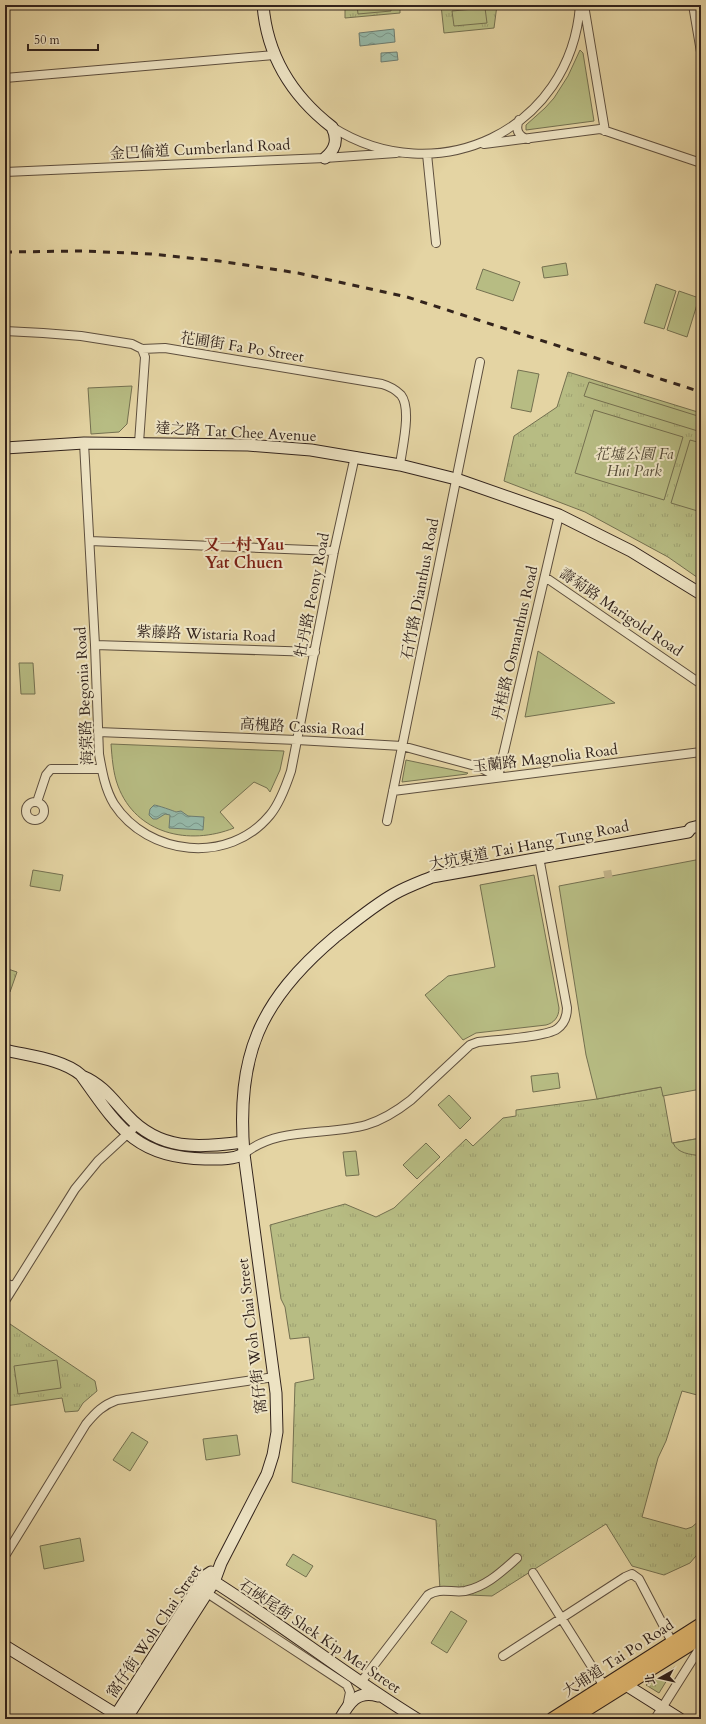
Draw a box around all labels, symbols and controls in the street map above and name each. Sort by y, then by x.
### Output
scale bar [28,26,98,52]
text: 50 m [34,32,61,48]
street label: 金巴倫道 Cumberland Road [109,134,291,164]
street label: 花圃街 Fa Po Street [179,327,306,367]
street label: 達之路 Tat Chee Avenue [155,418,317,446]
park label: 花墟公園 Fa Hui Park [595,444,674,481]
street label: 石竹路 Dianthus Road [396,517,444,661]
street label: 牡丹路 Peony Road [290,531,334,659]
district label: 又一村 Yau Yat Chuen [204,534,284,574]
street label: 壽菊路 Marigold Road [555,563,687,661]
street label: 丹桂路 Osmanthus Road [487,564,543,722]
street label: 紫藤路 Wistaria Road [136,622,276,646]
street label: 海棠路 Begonia Road [70,626,98,766]
street label: 高槐路 Cassia Road [239,714,365,740]
street label: 玉蘭路 Magnolia Road [471,739,619,777]
street label: 大坑東道 Tai Hang Tung Road [428,816,631,874]
street label: 窩仔街 Woh Chai Street [233,1257,271,1415]
street label: 窩仔街 Woh Chai Street [102,1560,206,1701]
street label: 石硤尾街 Shek Kip Mei Street [235,1574,405,1698]
street label: 大埔道 Tai Po Road [559,1615,677,1701]
north arrow [640,1658,680,1698]
text: 北 [642,1673,659,1686]

